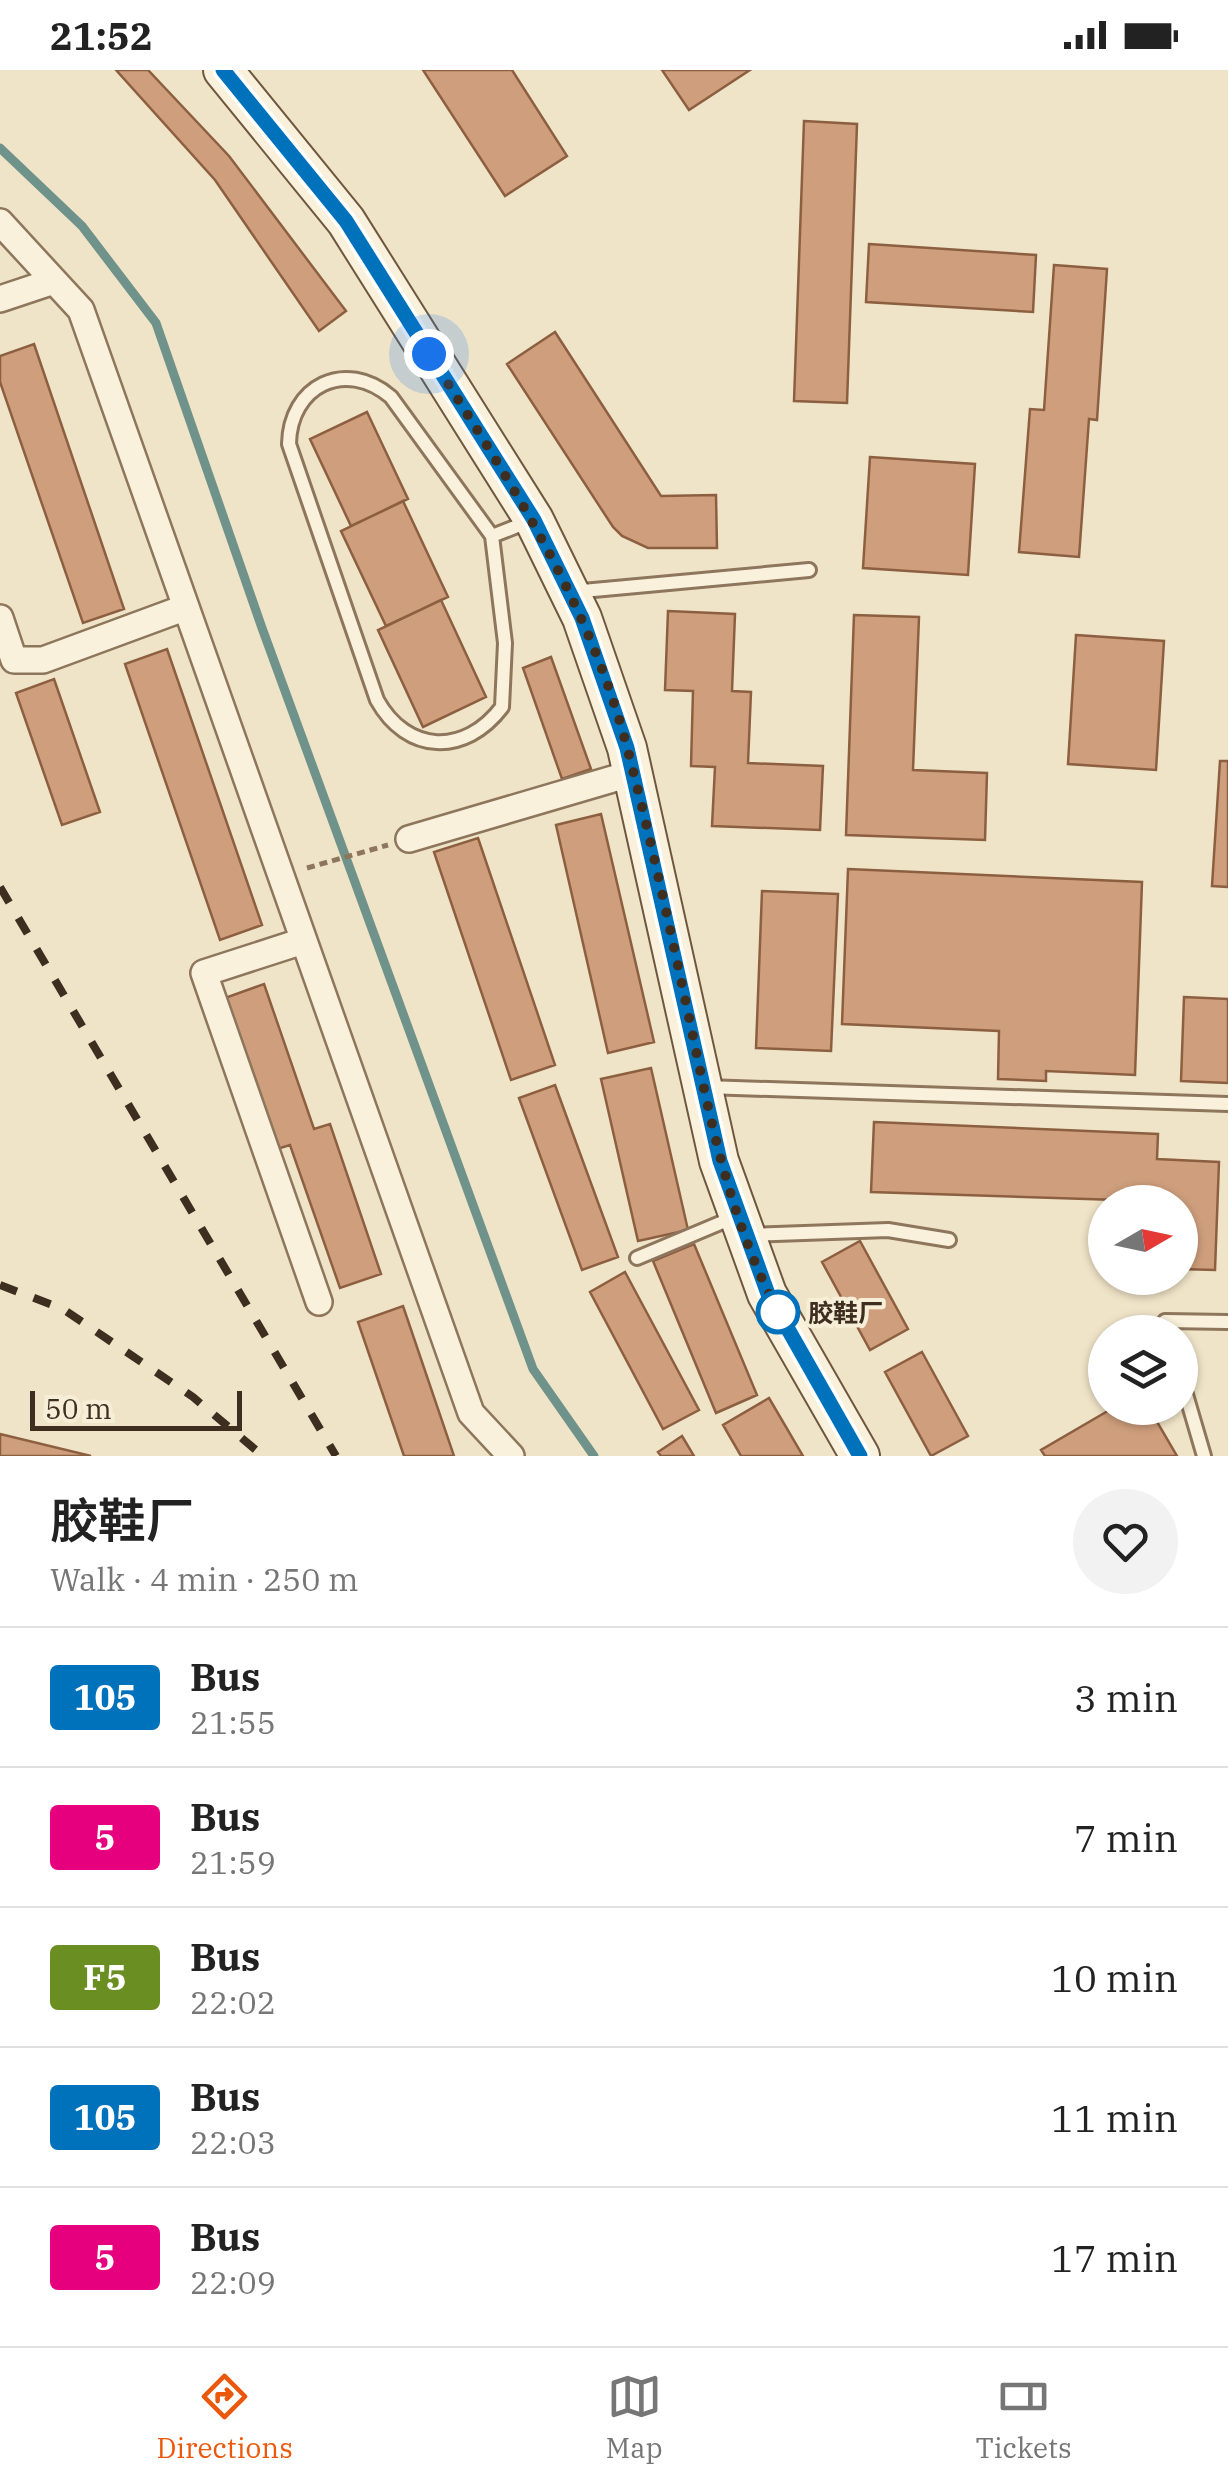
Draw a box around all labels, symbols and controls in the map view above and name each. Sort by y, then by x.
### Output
text: 21:52 [50,11,153,60]
your location [404,329,454,379]
north arrow [1088,1185,1198,1295]
map controls [1088,1185,1198,1425]
marker: 胶鞋厂 [757,1291,799,1333]
place label: 胶鞋厂 [808,1296,883,1329]
button: layers [1088,1315,1198,1425]
scale bar [30,1386,242,1430]
text: 50 m [45,1390,112,1427]
text: 胶鞋厂 [50,1489,194,1551]
button: heart [1073,1489,1178,1594]
text: Walk · 4 min · 250 m [50,1558,358,1600]
text: Bus [190,1652,260,1701]
text: 3 min [1074,1673,1178,1722]
text: 105 [73,1674,137,1720]
text: 21:55 [190,1701,276,1743]
text: Bus [190,1792,260,1841]
text: 7 min [1074,1813,1178,1862]
text: 5 [94,1814,116,1860]
text: 21:59 [190,1841,276,1883]
text: Bus [190,1932,260,1981]
text: 10 min [1051,1953,1178,2002]
text: F5 [83,1954,127,2000]
text: 22:02 [190,1981,276,2023]
text: Bus [190,2072,260,2121]
text: 11 min [1051,2093,1178,2142]
text: 105 [73,2094,137,2140]
text: 22:03 [190,2121,276,2163]
text: Bus [190,2212,260,2261]
text: 17 min [1051,2233,1178,2282]
text: 5 [94,2234,116,2280]
text: 22:09 [190,2261,276,2303]
tab: Directions [156,2369,293,2466]
tab: Map [606,2369,663,2466]
tab: Tickets [976,2369,1072,2466]

